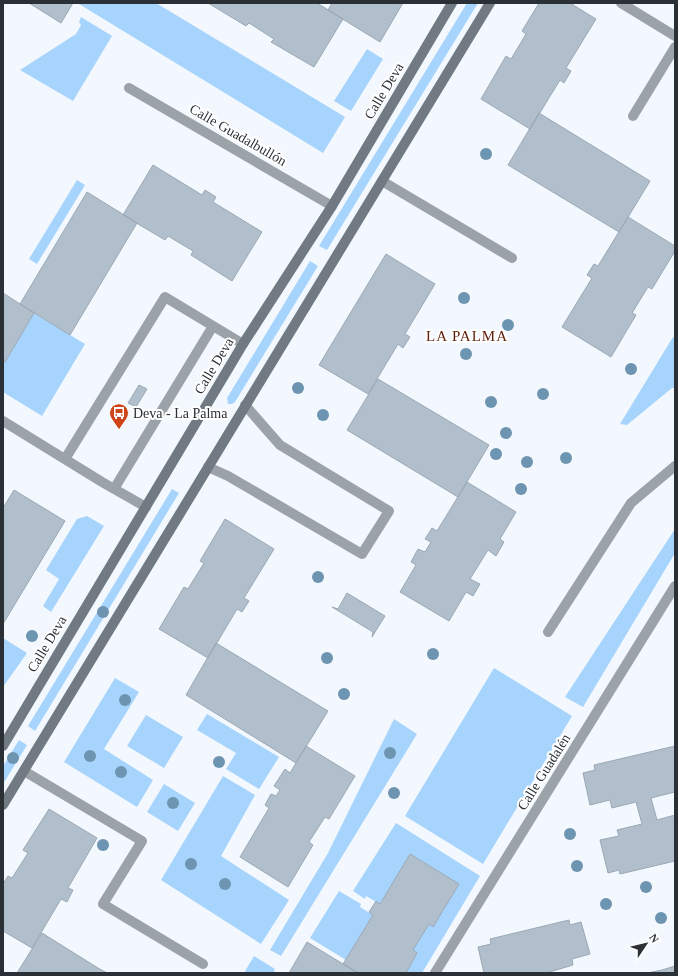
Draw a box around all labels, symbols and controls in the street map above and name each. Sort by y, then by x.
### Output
street label: Calle Deva [361,60,407,122]
street label: Calle Guadalbullón [187,101,289,169]
district label: LA PALMA [426,328,508,344]
street label: Calle Deva [191,335,237,397]
bus stop icon: Deva - La Palma [108,402,130,430]
place label: Deva - La Palma [133,406,228,421]
street label: Calle Deva [24,613,70,675]
street label: Calle Guadalén [515,731,573,813]
north arrow [626,924,666,964]
text: N [647,932,661,945]

